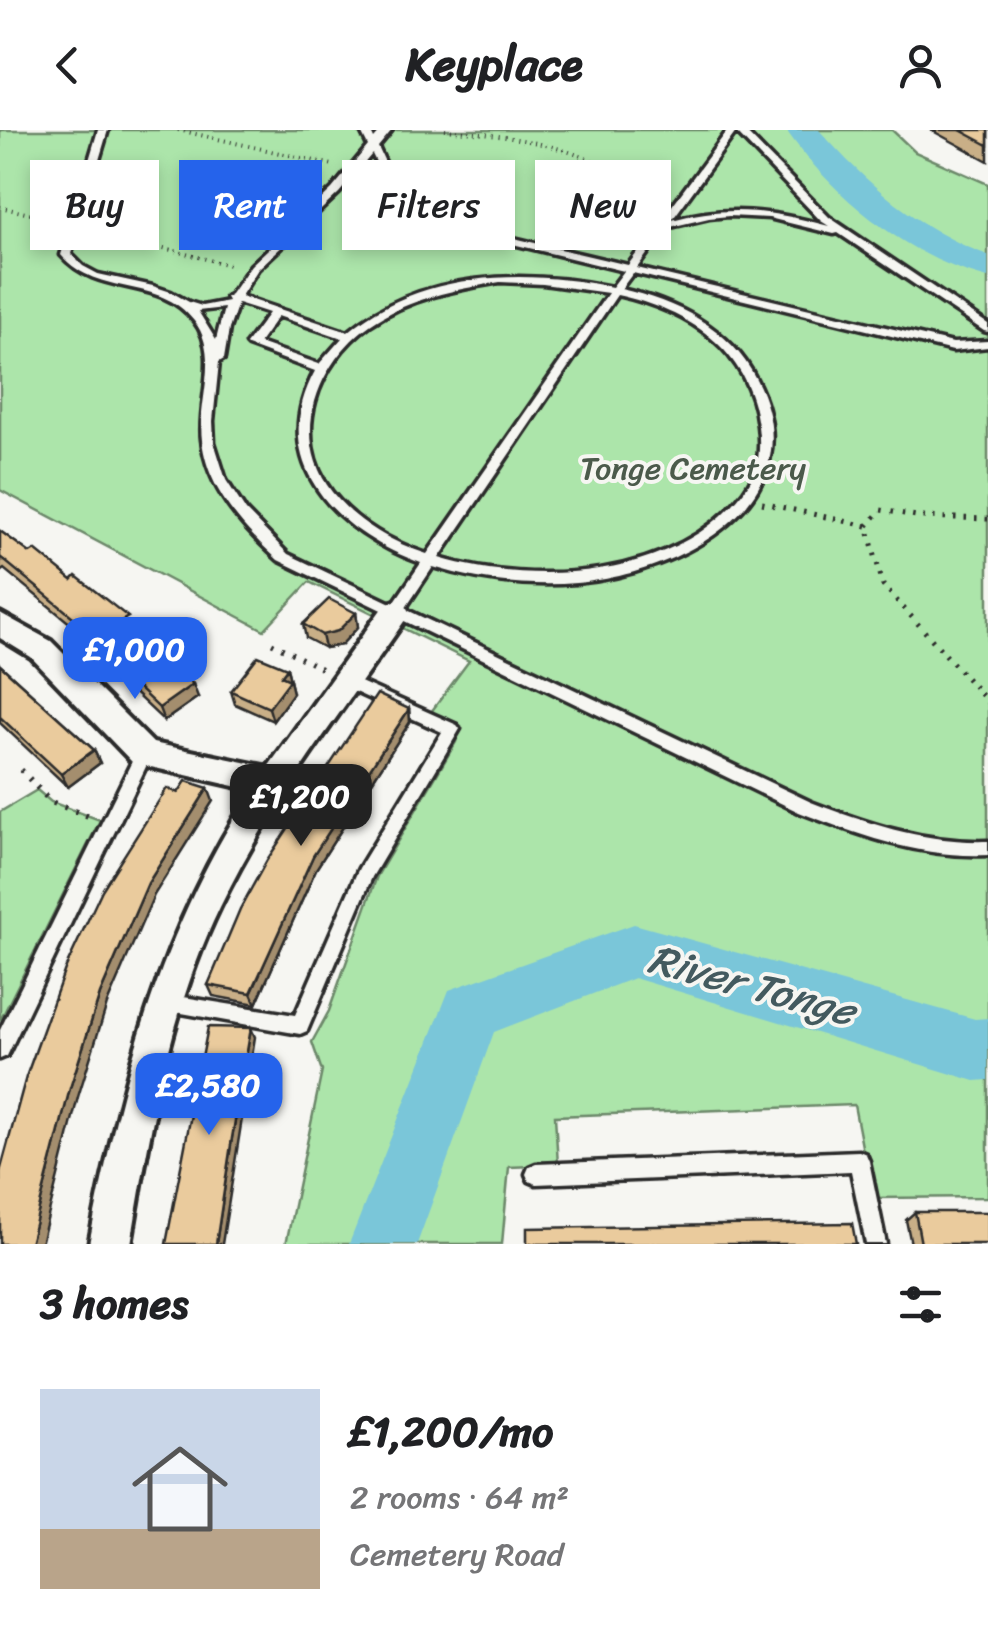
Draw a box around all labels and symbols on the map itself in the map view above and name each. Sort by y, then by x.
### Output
park label: Tonge Cemetery [580,440,806,497]
pin: £1,000 [54,617,216,702]
pin: £1,200 [220,764,382,849]
water label: River Tonge [640,922,867,1049]
pin: £2,580 [128,1053,290,1138]

